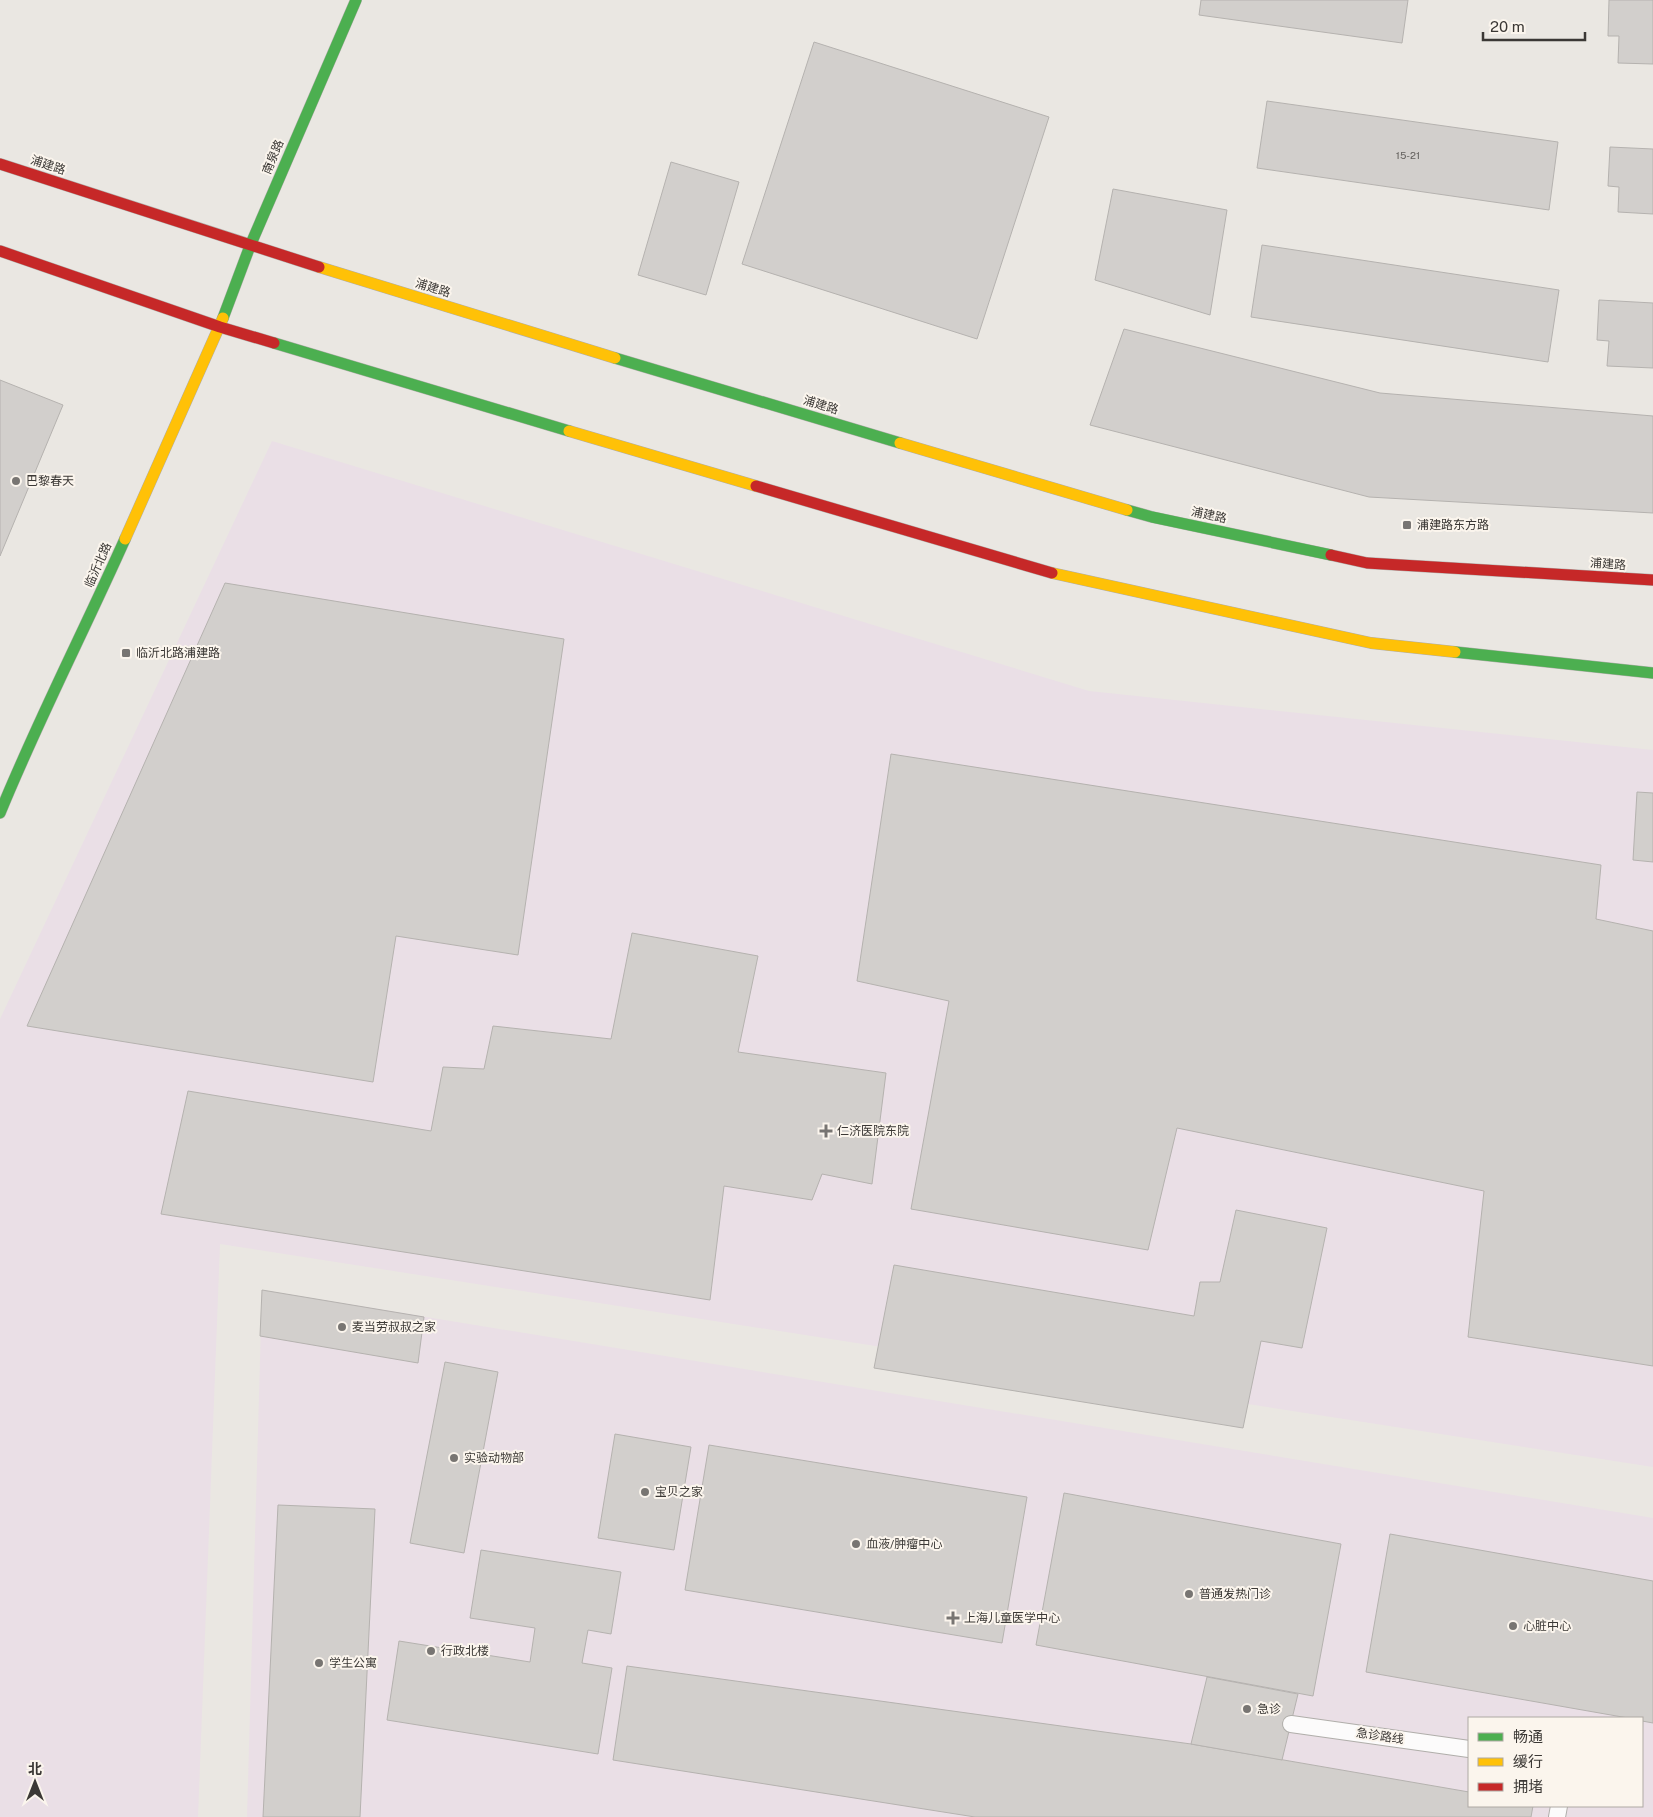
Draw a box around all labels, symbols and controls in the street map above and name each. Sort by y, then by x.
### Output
scale bar [1483,10,1586,42]
text: 20 m [1490,18,1525,35]
street label: 南泉路 [260,138,286,176]
house number: 15-21 [1396,149,1420,161]
street label: 浦建路 [29,153,67,177]
street label: 浦建路 [414,276,452,300]
street label: 浦建路 [802,393,840,417]
place label: 巴黎春天 [26,474,74,488]
marker: 巴黎春天 [10,475,22,487]
street label: 浦建路 [1190,504,1228,526]
place label: 浦建路东方路 [1417,518,1489,532]
marker: 浦建路东方路 [1401,519,1413,531]
street label: 临沂北路 [82,540,114,590]
street label: 浦建路 [1590,556,1626,572]
place label: 临沂北路浦建路 [136,646,220,660]
marker: 临沂北路浦建路 [120,647,132,659]
marker: 仁济医院东院 [819,1124,833,1138]
place label: 仁济医院东院 [837,1124,909,1138]
place label: 麦当劳叔叔之家 [352,1320,436,1334]
marker: 麦当劳叔叔之家 [336,1321,348,1333]
place label: 实验动物部 [464,1451,524,1465]
marker: 实验动物部 [448,1452,460,1464]
place label: 宝贝之家 [655,1485,703,1499]
marker: 宝贝之家 [639,1486,651,1498]
place label: 血液/肿瘤中心 [866,1537,942,1551]
marker: 血液/肿瘤中心 [850,1538,862,1550]
place label: 普通发热门诊 [1199,1587,1271,1601]
marker: 普通发热门诊 [1183,1588,1195,1600]
marker: 上海儿童医学中心 [946,1611,960,1625]
place label: 上海儿童医学中心 [964,1611,1060,1625]
place label: 心脏中心 [1523,1619,1571,1633]
marker: 心脏中心 [1507,1620,1519,1632]
place label: 行政北楼 [441,1644,489,1658]
marker: 行政北楼 [425,1645,437,1657]
place label: 学生公寓 [329,1656,377,1670]
marker: 学生公寓 [313,1657,325,1669]
place label: 急诊 [1257,1702,1281,1716]
marker: 急诊 [1241,1703,1253,1715]
legend [1468,1717,1643,1807]
street label: 急诊路线 [1355,1726,1405,1746]
text: 畅通 [1513,1728,1543,1745]
text: 缓行 [1513,1753,1543,1770]
north arrow [10,1757,60,1807]
text: 北 [28,1761,42,1777]
text: 拥堵 [1513,1778,1543,1795]

